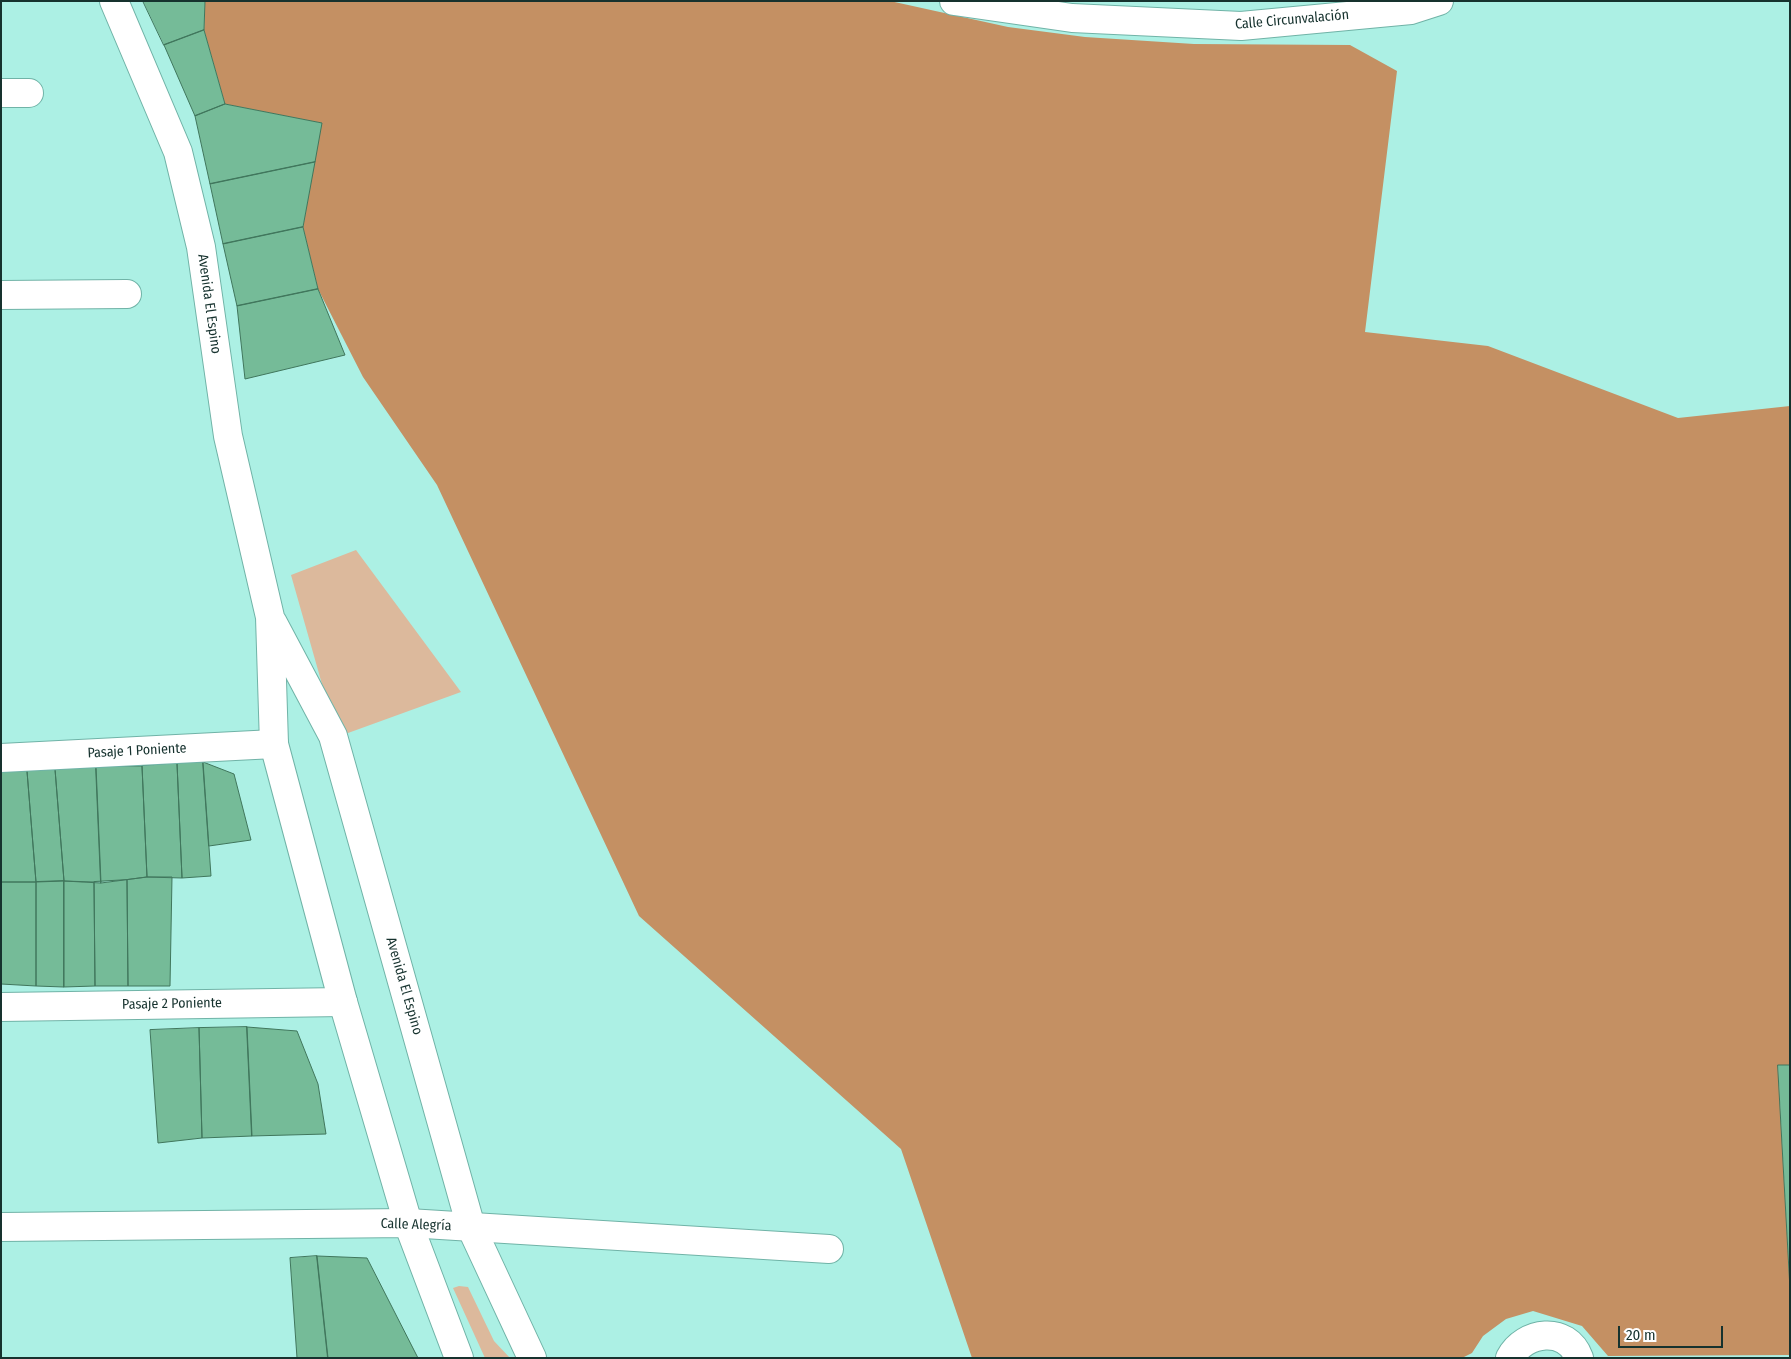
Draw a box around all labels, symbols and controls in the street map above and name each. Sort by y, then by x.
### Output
street label: Calle Circunvalación [1234,7,1350,33]
street label: Avenida El Espino [194,253,224,355]
street label: Pasaje 1 Poniente [87,740,187,762]
street label: Avenida El Espino [382,935,426,1037]
street label: Pasaje 2 Poniente [122,995,222,1013]
street label: Calle Alegría [380,1215,452,1235]
scale bar [1621,1316,1726,1348]
text: 20 m [1626,1326,1656,1344]

